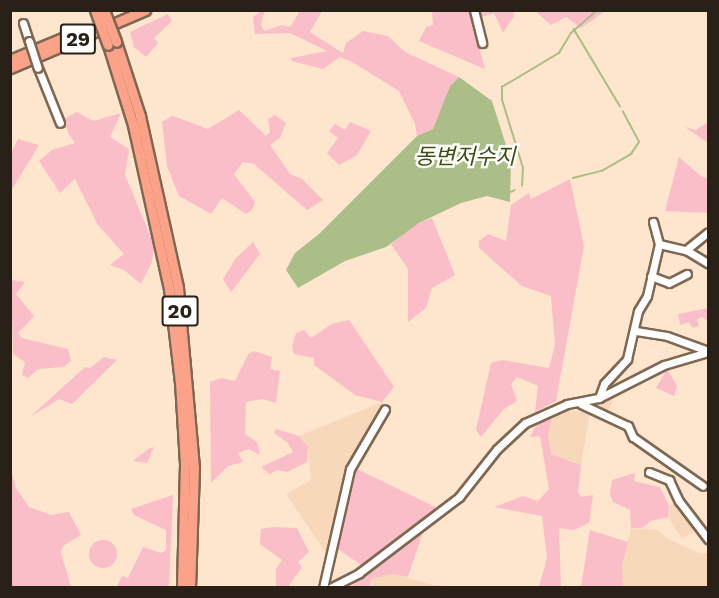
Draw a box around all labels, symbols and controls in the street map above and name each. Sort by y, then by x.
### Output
road number: 29 [58,22,98,56]
water label: 동변저수지 [414,144,516,170]
road number: 20 [160,294,200,328]

